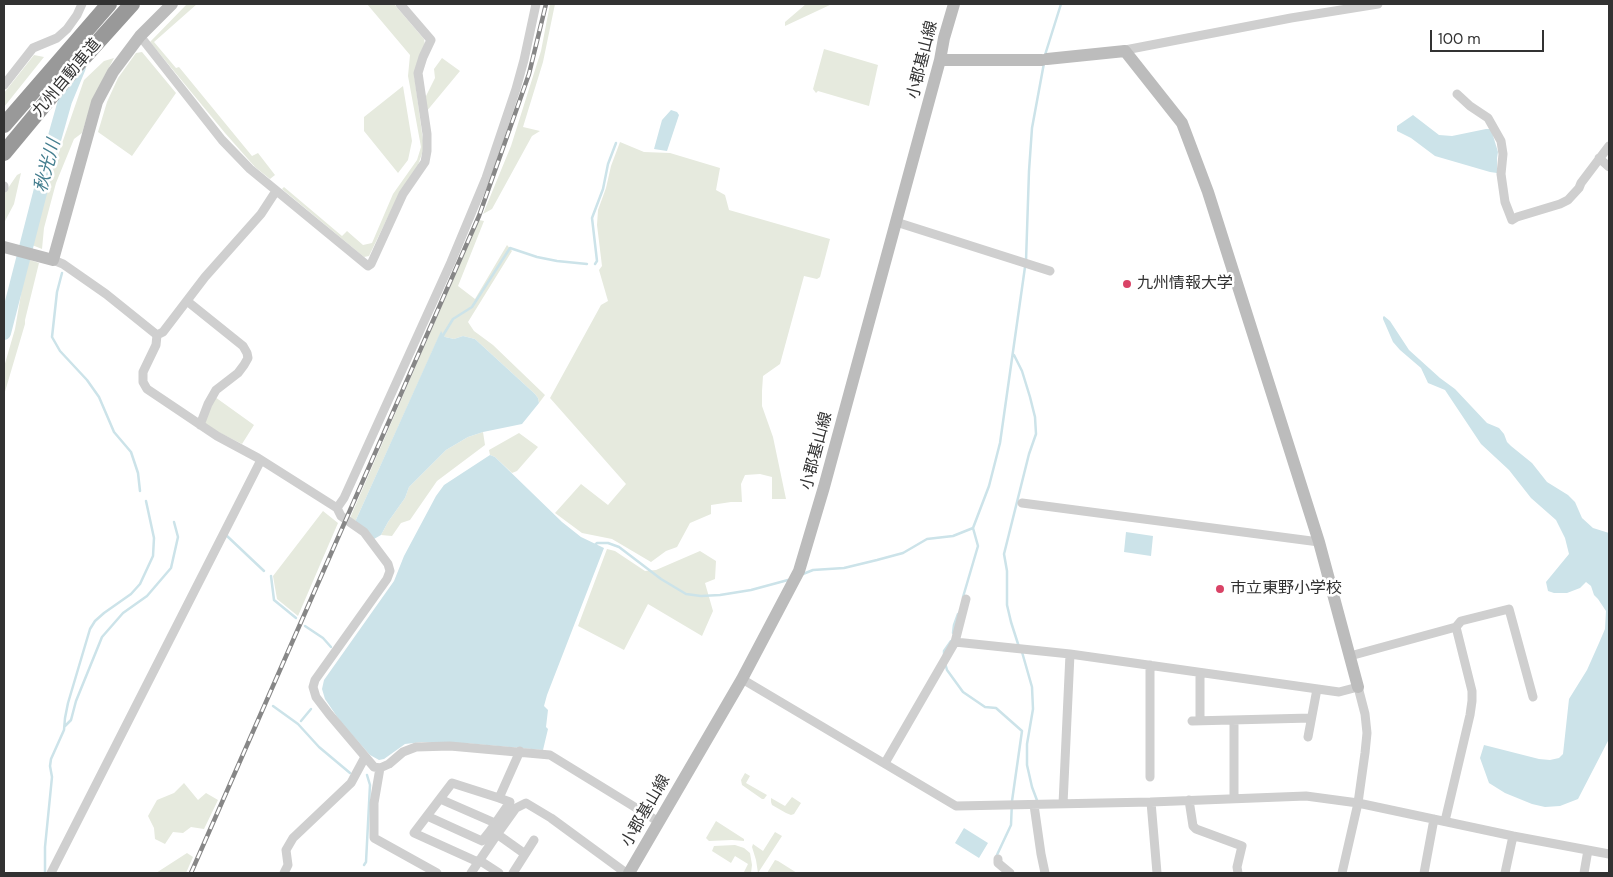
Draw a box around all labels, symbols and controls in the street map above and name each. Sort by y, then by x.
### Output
street label: 小郡基山線 [904,19,942,101]
scale bar [1433,20,1547,52]
text: 100 m [1438,29,1481,49]
street label: 九州自動車道 [29,35,105,121]
water label: 秋光川 [31,137,65,195]
place label: 九州情報大学 [1137,274,1233,294]
marker: 九州情報大学 [1121,278,1133,290]
street label: 小郡基山線 [797,410,837,492]
place label: 市立東野小学校 [1230,579,1342,599]
marker: 市立東野小学校 [1214,583,1226,595]
street label: 小郡基山線 [618,772,674,850]

